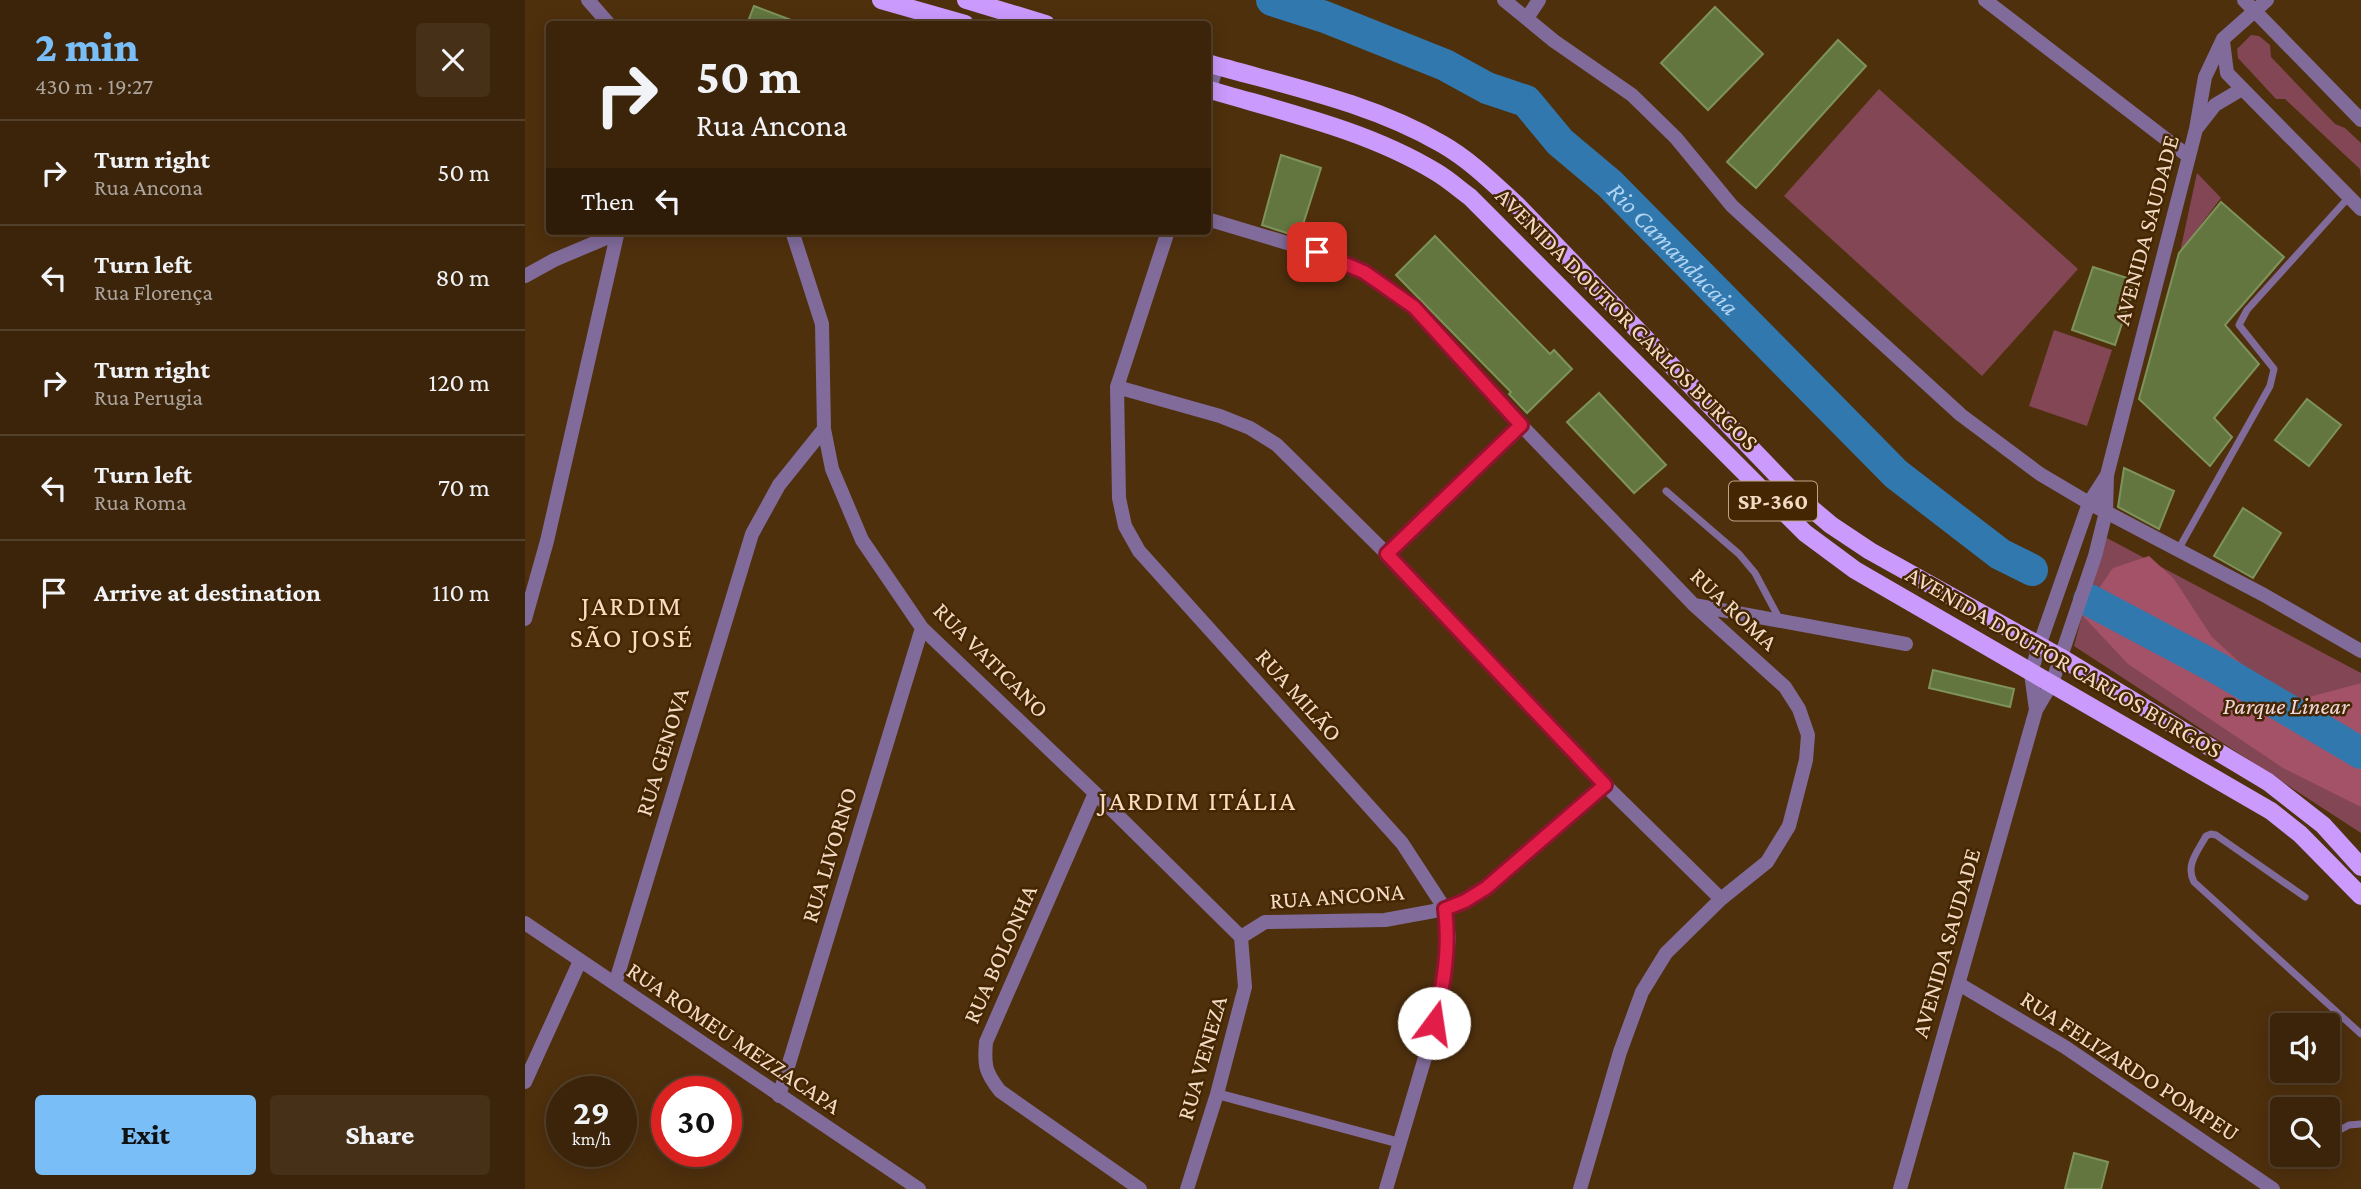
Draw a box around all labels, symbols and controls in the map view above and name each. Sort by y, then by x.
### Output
text: 2 min [35,23,139,70]
button: close [416,23,490,97]
icon: right [581,49,672,140]
text: 50 m [696,49,801,104]
text: 430 m · 19:27 [35,73,153,99]
text: Rua Ancona [696,107,848,143]
street label: AVENIDA SAUDADE [2107,132,2184,328]
text: Turn right [94,145,210,174]
icon: right [35,154,73,192]
text: 50 m [437,158,490,187]
text: Rua Ancona [94,174,203,200]
water label: Rio Camanducaia [1601,176,1745,321]
icon: left [649,182,687,220]
street label: AVENIDA DOUTOR CARLOS BURGOS [1491,182,1764,455]
text: Then [581,187,635,216]
pin [1287,222,1347,282]
icon: arrive [1298,233,1336,271]
text: Turn left [94,250,192,279]
icon: left [35,259,73,297]
text: 80 m [436,263,490,292]
text: Rua Florença [94,279,213,305]
text: Turn right [94,355,210,384]
icon: right [35,364,73,402]
text: 120 m [429,368,490,397]
text: Rua Perugia [94,384,203,410]
text: Turn left [94,460,192,489]
icon: left [35,469,73,507]
text: 70 m [438,473,490,502]
road number: SP-360 [1729,481,1817,520]
text: Rua Roma [94,489,187,515]
street label: AVENIDA DOUTOR CARLOS BURGOS [1902,560,2227,763]
street label: RUA ROMA [1685,562,1784,656]
icon: arrive [35,574,73,612]
text: Arrive at destination [94,578,321,607]
text: 110 m [432,578,490,607]
district label: JARDIM SÃO JOSÉ [570,590,694,653]
street label: RUA VATICANO [928,596,1055,723]
street label: RUA MILÃO [1251,643,1348,746]
street label: RUA GENOVA [629,684,694,819]
park label: Parque Linear [2223,692,2350,719]
street label: RUA LIVORNO [795,784,862,926]
district label: JARDIM ITÁLIA [1096,785,1297,816]
street label: AVENIDA SAUDADE [1906,845,1985,1041]
street label: RUA ANCONA [1269,877,1406,914]
street label: RUA BOLONHA [957,880,1042,1027]
street label: RUA ROMEU MEZZACAPA [622,956,847,1119]
street label: RUA FELIZARDO POMPEU [2016,985,2245,1146]
position arrow [1397,986,1471,1060]
street label: RUA VENEZA [1171,992,1232,1123]
map controls [2270,1013,2340,1167]
button: sound [2270,1013,2340,1083]
speed limit sign: 30 [651,1076,742,1167]
text: 29 [573,1093,610,1132]
button: Exit [35,1095,256,1175]
button: Share [270,1095,490,1175]
button: search [2270,1097,2340,1167]
text: km/h [572,1129,611,1149]

